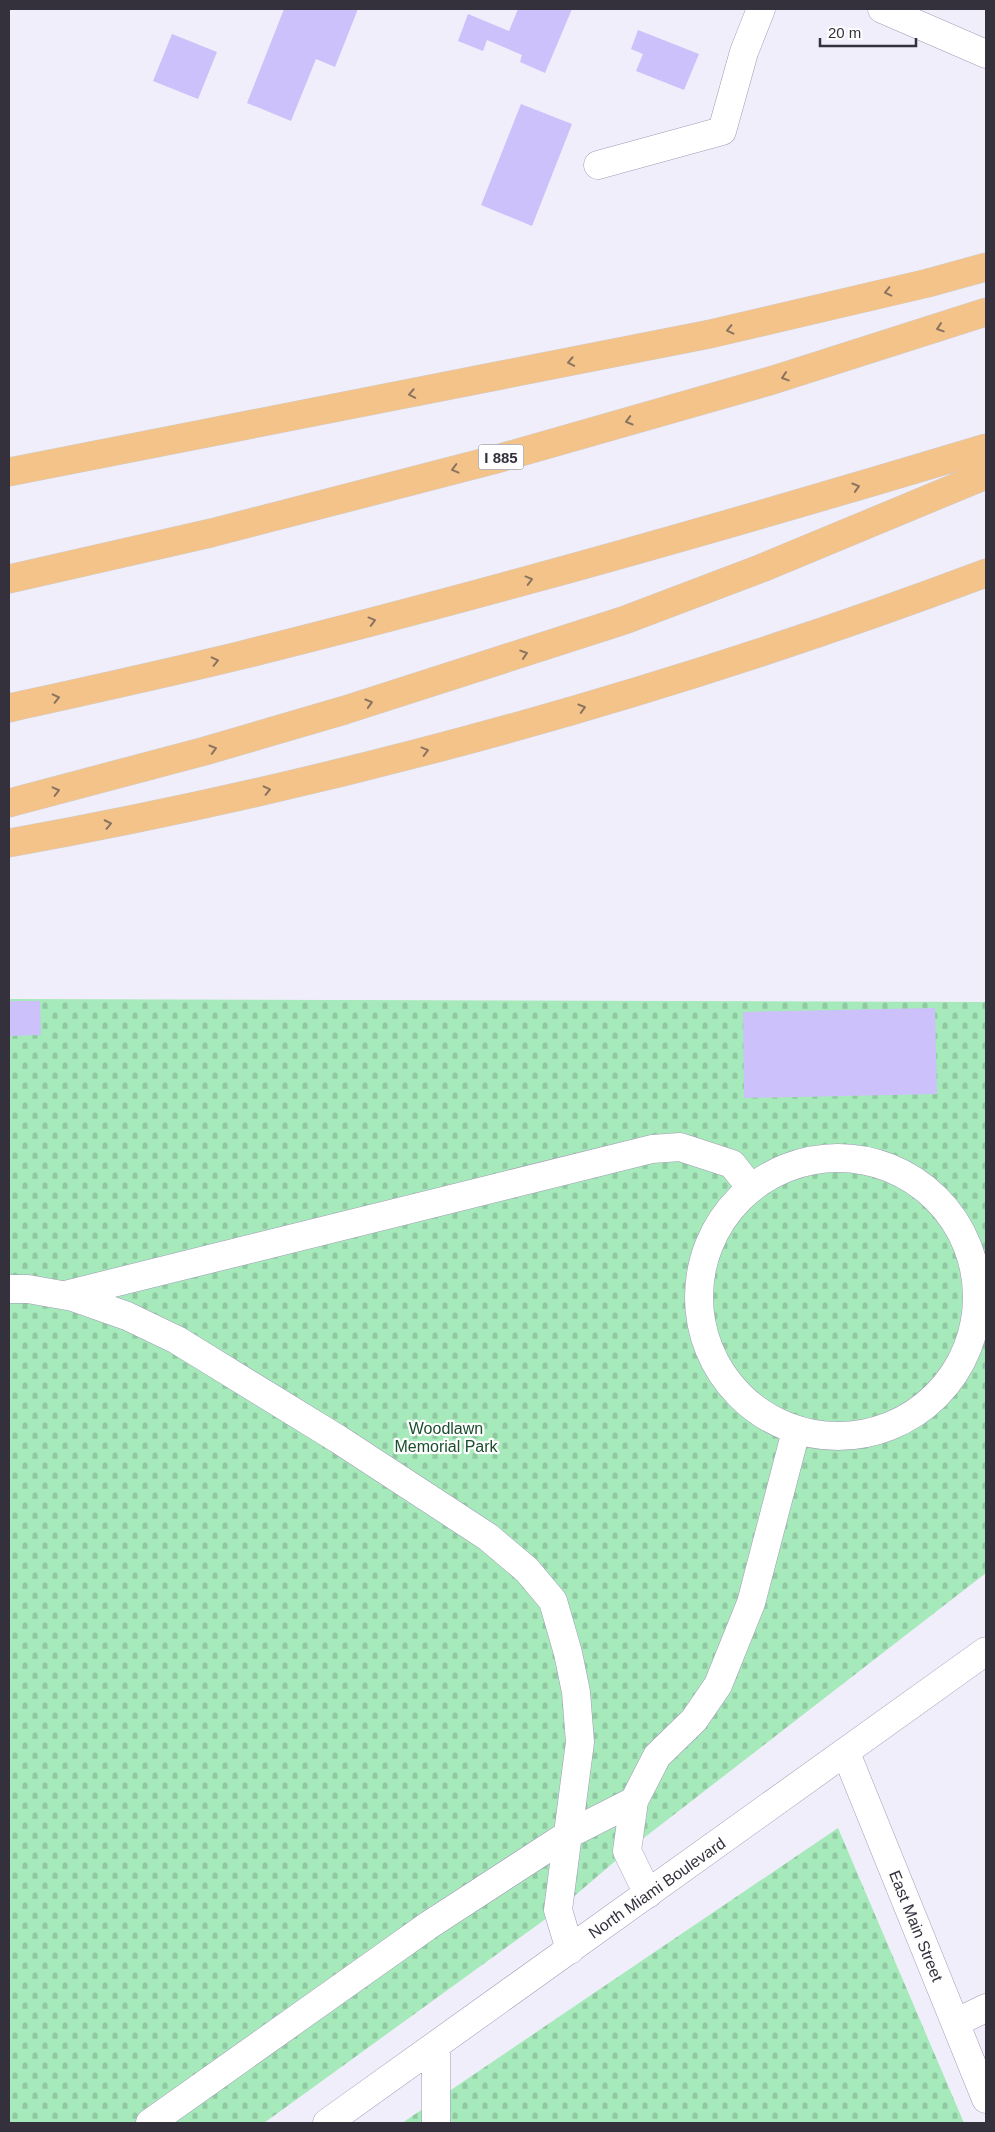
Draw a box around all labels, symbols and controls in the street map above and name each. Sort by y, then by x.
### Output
scale bar [820,15,916,47]
text: 20 m [828,24,861,41]
one-way arrow [884,286,893,297]
one-way arrow [937,322,945,332]
one-way arrow [726,324,735,335]
one-way arrow [567,357,575,367]
one-way arrow [782,371,790,381]
one-way arrow [407,388,416,399]
one-way arrow [625,416,634,426]
road number: I 885 [478,444,524,470]
one-way arrow [451,463,460,474]
one-way arrow [851,482,859,492]
one-way arrow [525,576,533,586]
one-way arrow [368,616,377,627]
one-way arrow [519,650,528,660]
one-way arrow [210,656,219,667]
one-way arrow [52,693,61,704]
one-way arrow [364,699,373,709]
one-way arrow [577,703,586,714]
one-way arrow [208,744,217,754]
one-way arrow [420,746,429,757]
one-way arrow [263,785,272,796]
one-way arrow [52,786,61,797]
one-way arrow [104,819,113,830]
park label: Woodlawn Memorial Park [394,1420,499,1455]
street label: North Miami Boulevard [585,1834,729,1942]
street label: East Main Street [886,1868,946,1985]

